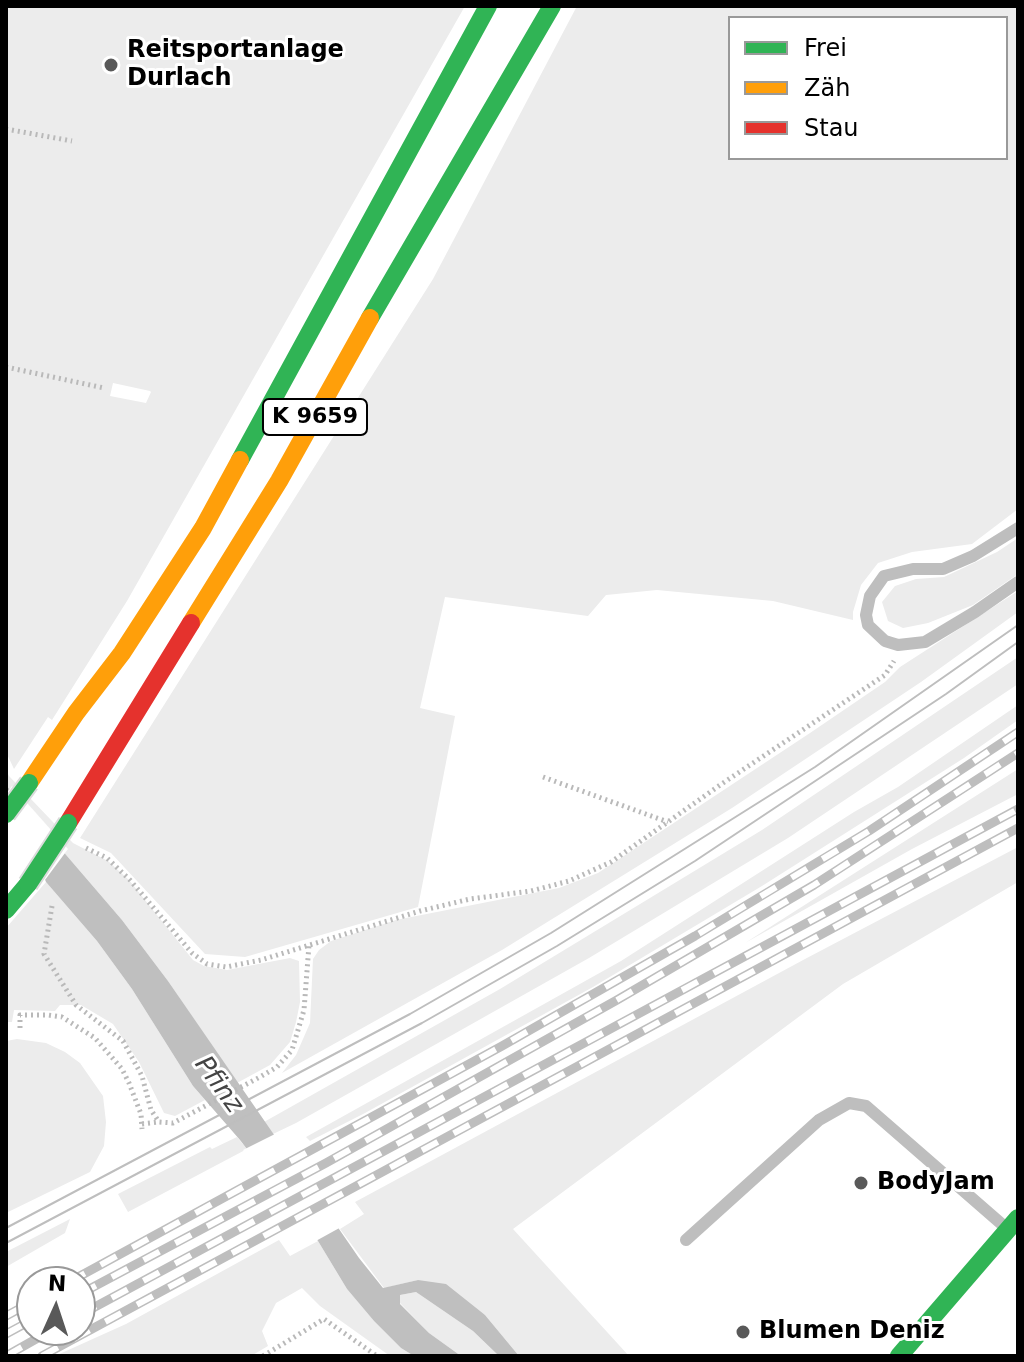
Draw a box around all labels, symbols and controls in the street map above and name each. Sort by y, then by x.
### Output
legend [728,16,1008,160]
text: Frei [804,34,847,62]
place label: Reitsportanlage Durlach [127,37,344,93]
marker: Reitsportanlage Durlach [102,56,120,74]
text: Zäh [804,74,850,102]
text: Stau [804,114,859,142]
road number: K 9659 [263,399,367,435]
water label: Pfinz [187,1051,249,1119]
place label: BodyJam [877,1169,995,1197]
marker: BodyJam [852,1174,870,1192]
north arrow [16,1266,96,1346]
text: N [47,1271,67,1296]
place label: Blumen Deniz [759,1318,945,1346]
marker: Blumen Deniz [734,1323,752,1341]

